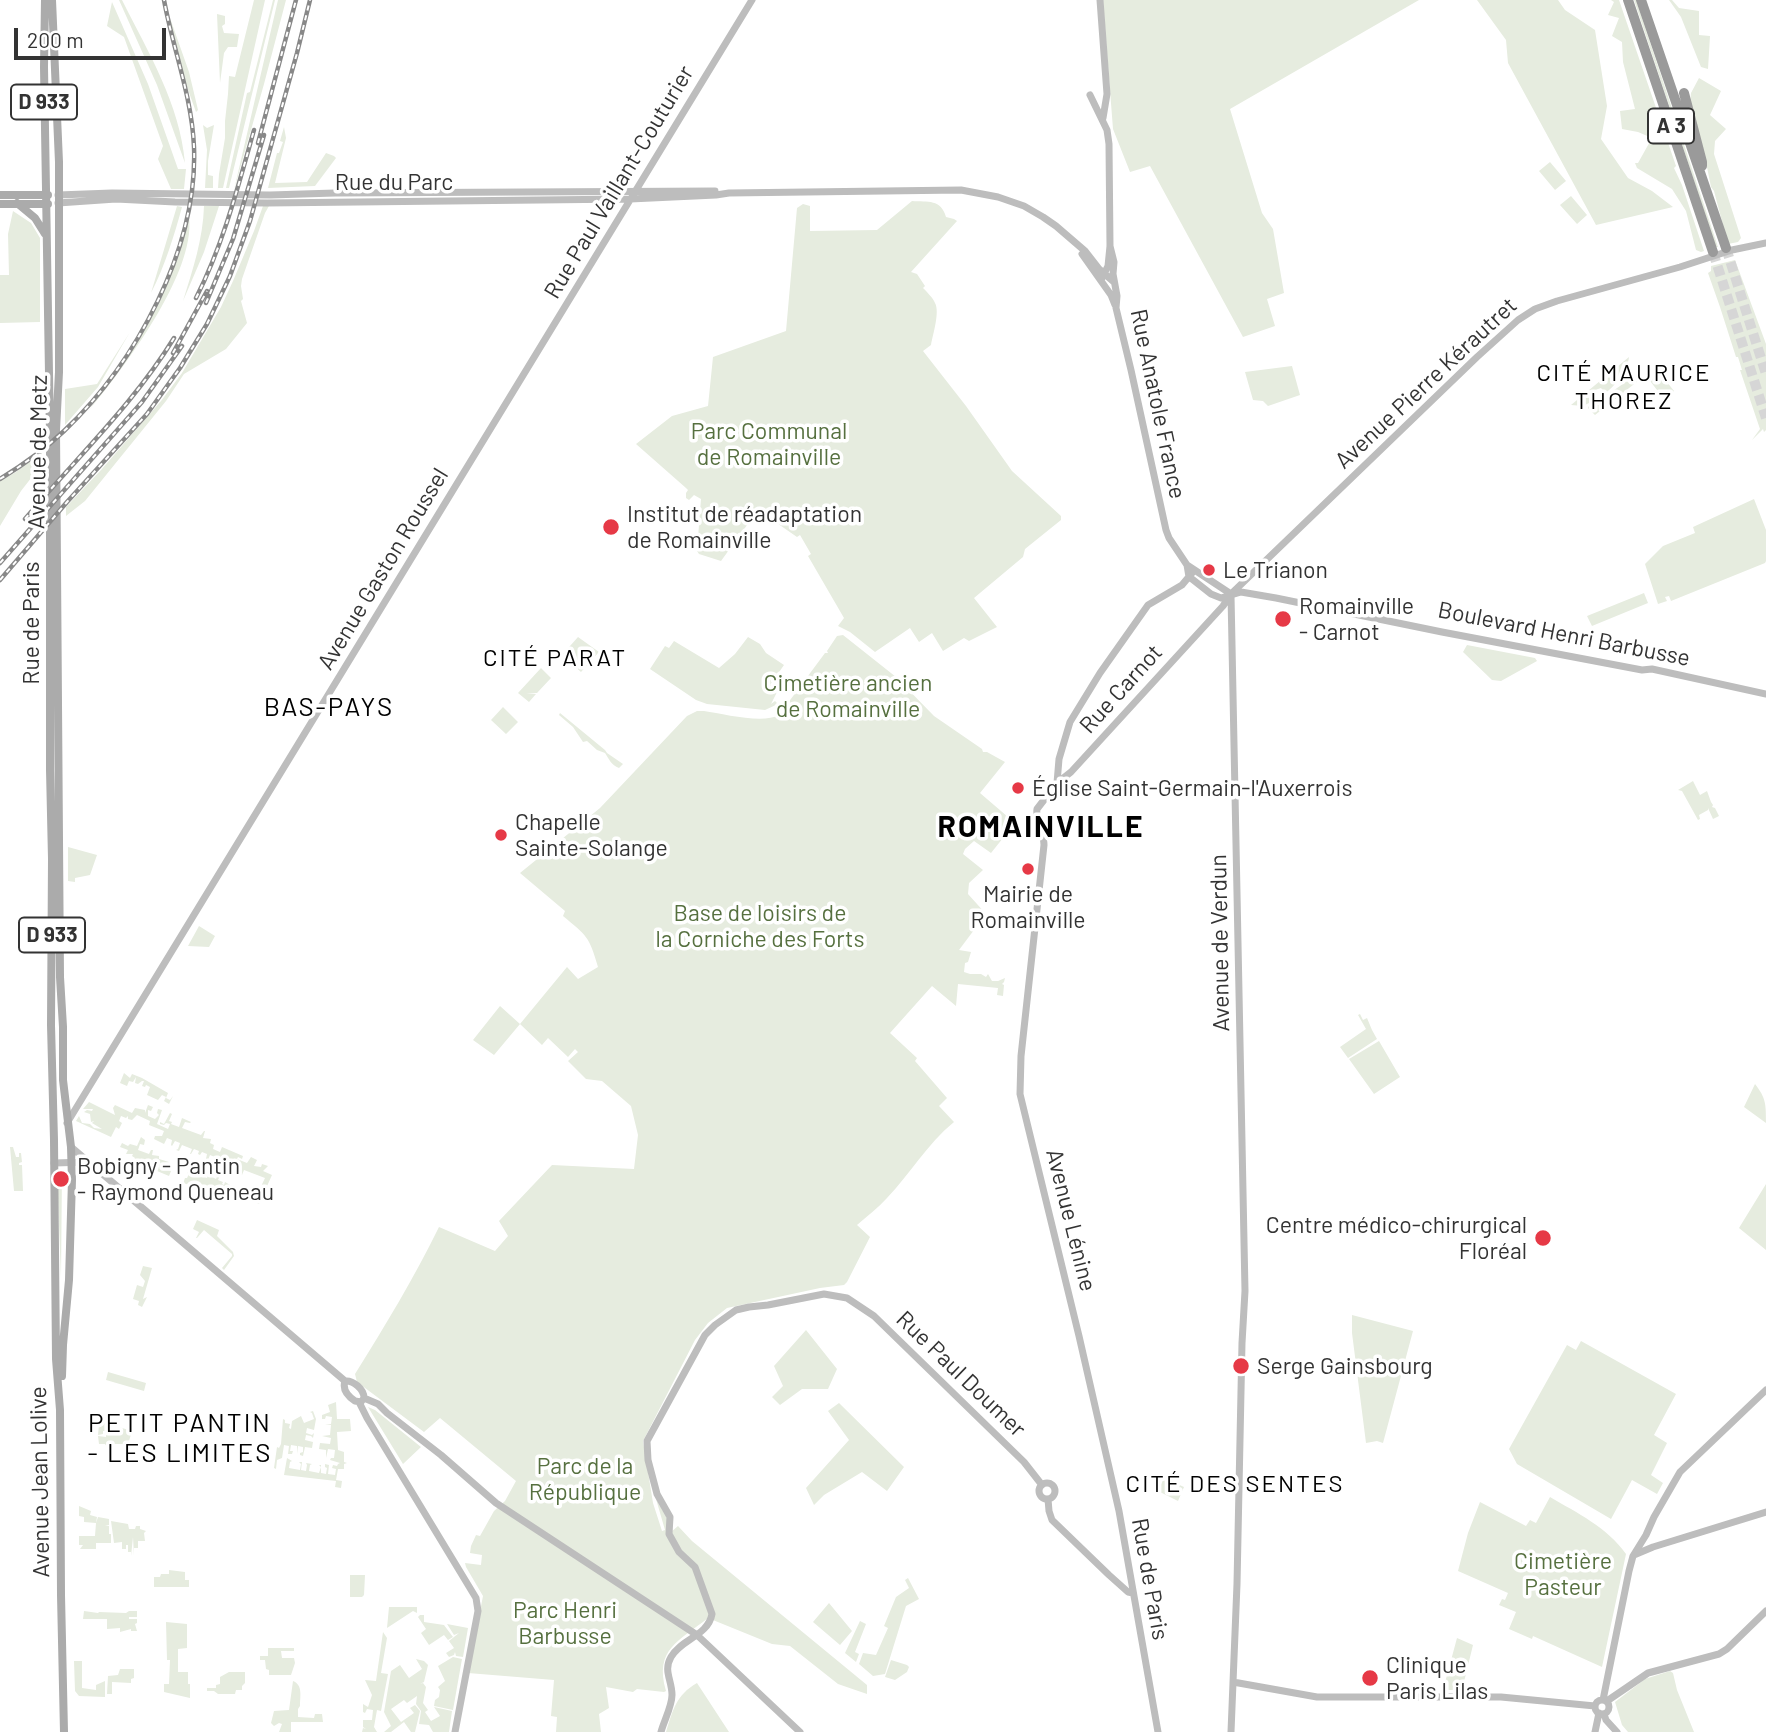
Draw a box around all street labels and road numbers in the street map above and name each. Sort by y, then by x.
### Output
street label: Rue Paul Vaillant-Couturier [538,60,700,304]
road number: D 933 [11,84,77,119]
road number: A 3 [1648,108,1694,144]
street label: Rue du Parc [335,168,453,196]
street label: Avenue Pierre Kérautret [1329,292,1523,474]
street label: Rue Anatole France [1124,307,1192,501]
street label: Avenue de Metz [23,375,53,529]
street label: Avenue Gaston Roussel [312,463,454,675]
street label: Rue de Paris [17,561,45,685]
street label: Boulevard Henri Barbusse [1436,596,1692,672]
street label: Rue Carnot [1074,639,1168,739]
street label: Avenue de Verdun [1205,854,1235,1032]
road number: D 933 [19,918,85,953]
street label: Avenue Lénine [1040,1146,1102,1294]
street label: Rue Paul Doumer [891,1305,1031,1443]
street label: Avenue Jean Lolive [25,1386,55,1578]
street label: Rue de Paris [1126,1516,1174,1642]

